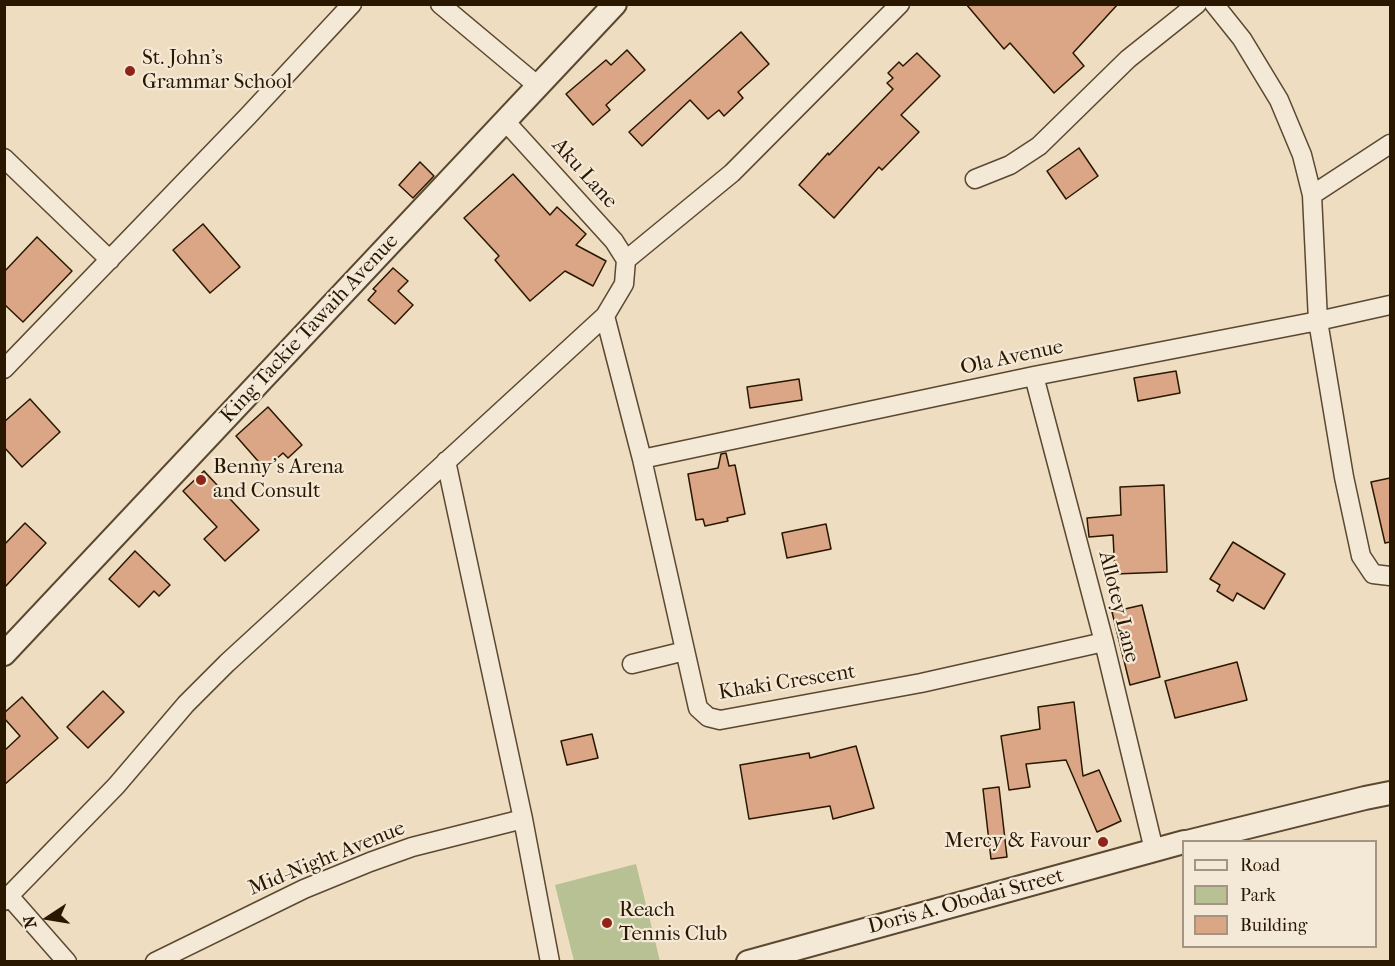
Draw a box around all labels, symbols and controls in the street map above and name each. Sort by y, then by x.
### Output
place label: St. John's Grammar School [142,46,292,96]
marker: St. John's Grammar School [123,64,137,78]
street label: Aku Lane [546,134,622,214]
street label: King Tackie Tawaih Avenue [216,229,404,429]
street label: Ola Avenue [958,335,1066,381]
place label: Benny's Arena and Consult [213,455,344,505]
marker: Benny's Arena and Consult [194,473,208,487]
street label: Allotey Lane [1092,549,1144,665]
street label: Khaki Crescent [717,660,857,706]
street label: Mid-Night Avenue [245,816,409,902]
place label: Mercy & Favour [944,829,1091,855]
marker: Mercy & Favour [1096,835,1110,849]
legend [1182,840,1377,948]
text: Road [1240,855,1280,876]
street label: Doris A. Obodai Street [865,864,1067,940]
text: Park [1240,885,1276,906]
north arrow [18,888,78,948]
place label: Reach Tennis Club [619,898,727,948]
text: N [19,914,40,930]
text: Building [1240,915,1307,936]
marker: Reach Tennis Club [600,916,614,930]

